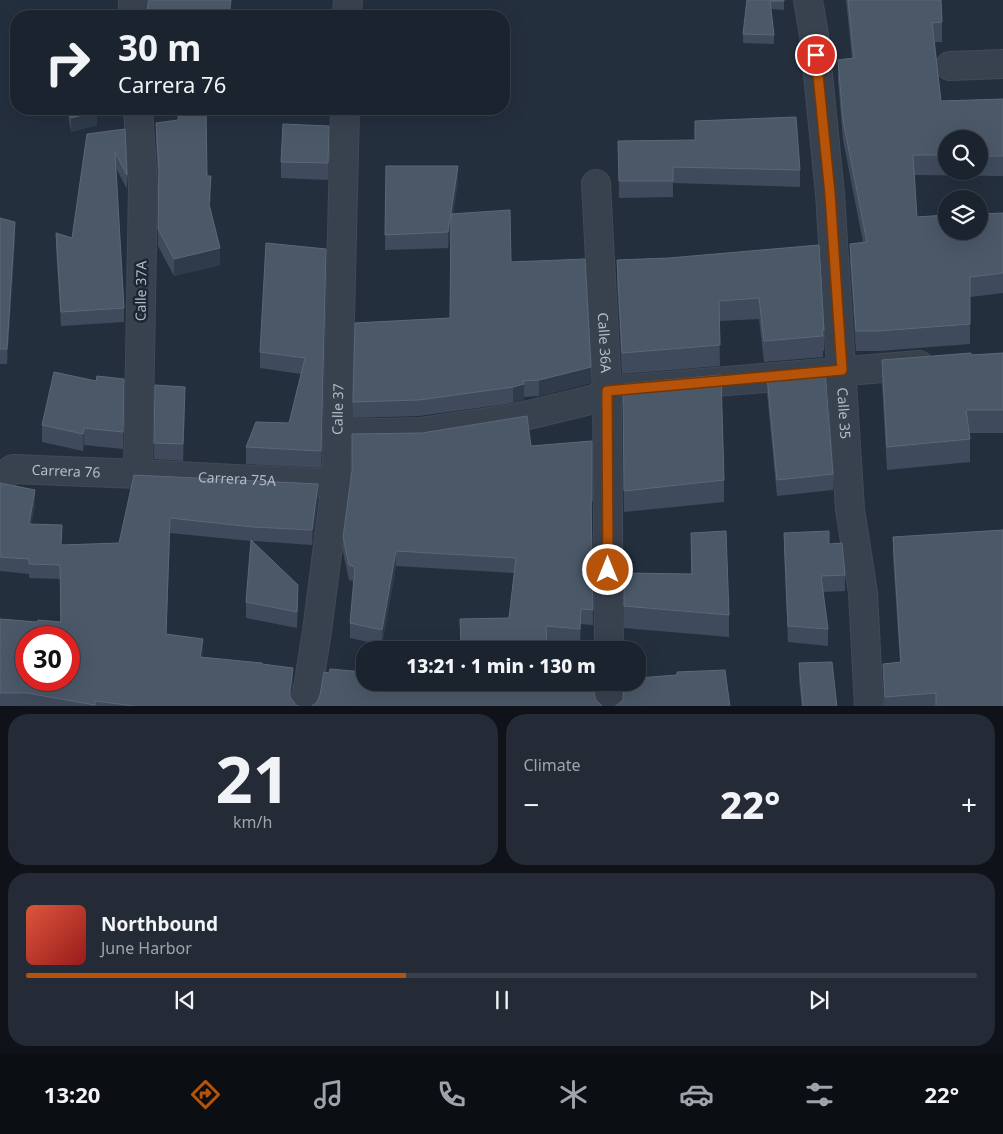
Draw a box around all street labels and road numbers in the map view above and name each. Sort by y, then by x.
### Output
street label: Calle 37A [130,261,151,321]
street label: Calle 36A [594,312,616,374]
street label: Calle 37 [327,383,347,435]
street label: Calle 35 [833,387,856,440]
street label: Carrera 76 [31,460,101,481]
street label: Carrera 75A [198,467,276,490]

